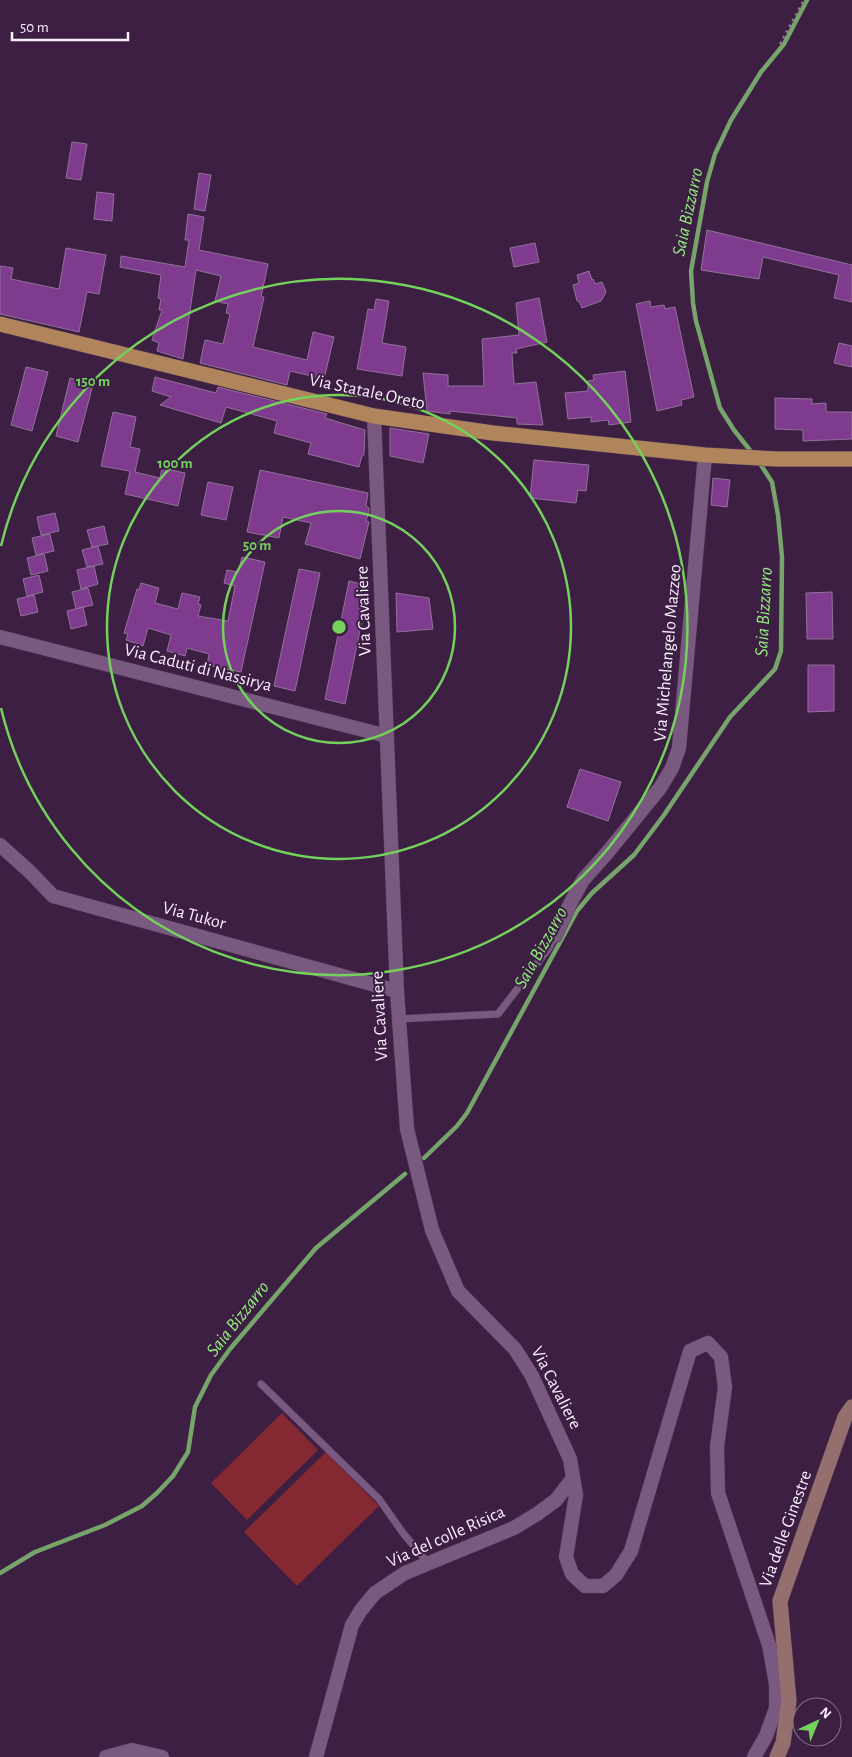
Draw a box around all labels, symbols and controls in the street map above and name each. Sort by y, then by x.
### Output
scale bar [12,10,129,42]
text: 50 m [20,20,49,35]
water label: Saia Bizzarro [669,166,707,258]
street label: Via Statale Oreto [307,371,427,413]
text: 150 m [76,374,110,389]
text: 100 m [157,456,193,471]
text: 50 m [243,538,271,553]
street label: Via Michelangelo Mazzeo [651,563,685,743]
street label: Via Cavaliere [353,566,375,656]
water label: Saia Bizzarro [752,567,776,657]
centre of rings [330,618,348,636]
street label: Via Caduti di Nassirya [122,641,274,695]
street label: Via Tukor [160,899,228,933]
water label: Saia Bizzarro [511,904,571,992]
street label: Via Cavaliere [369,971,391,1061]
water label: Saia Bizzarro [203,1278,273,1360]
street label: Via Cavaliere [528,1344,584,1432]
street label: Via delle Ginestre [757,1468,815,1590]
street label: Via del colle Risica [384,1503,508,1571]
north arrow [792,1697,842,1747]
text: N [817,1705,834,1722]

